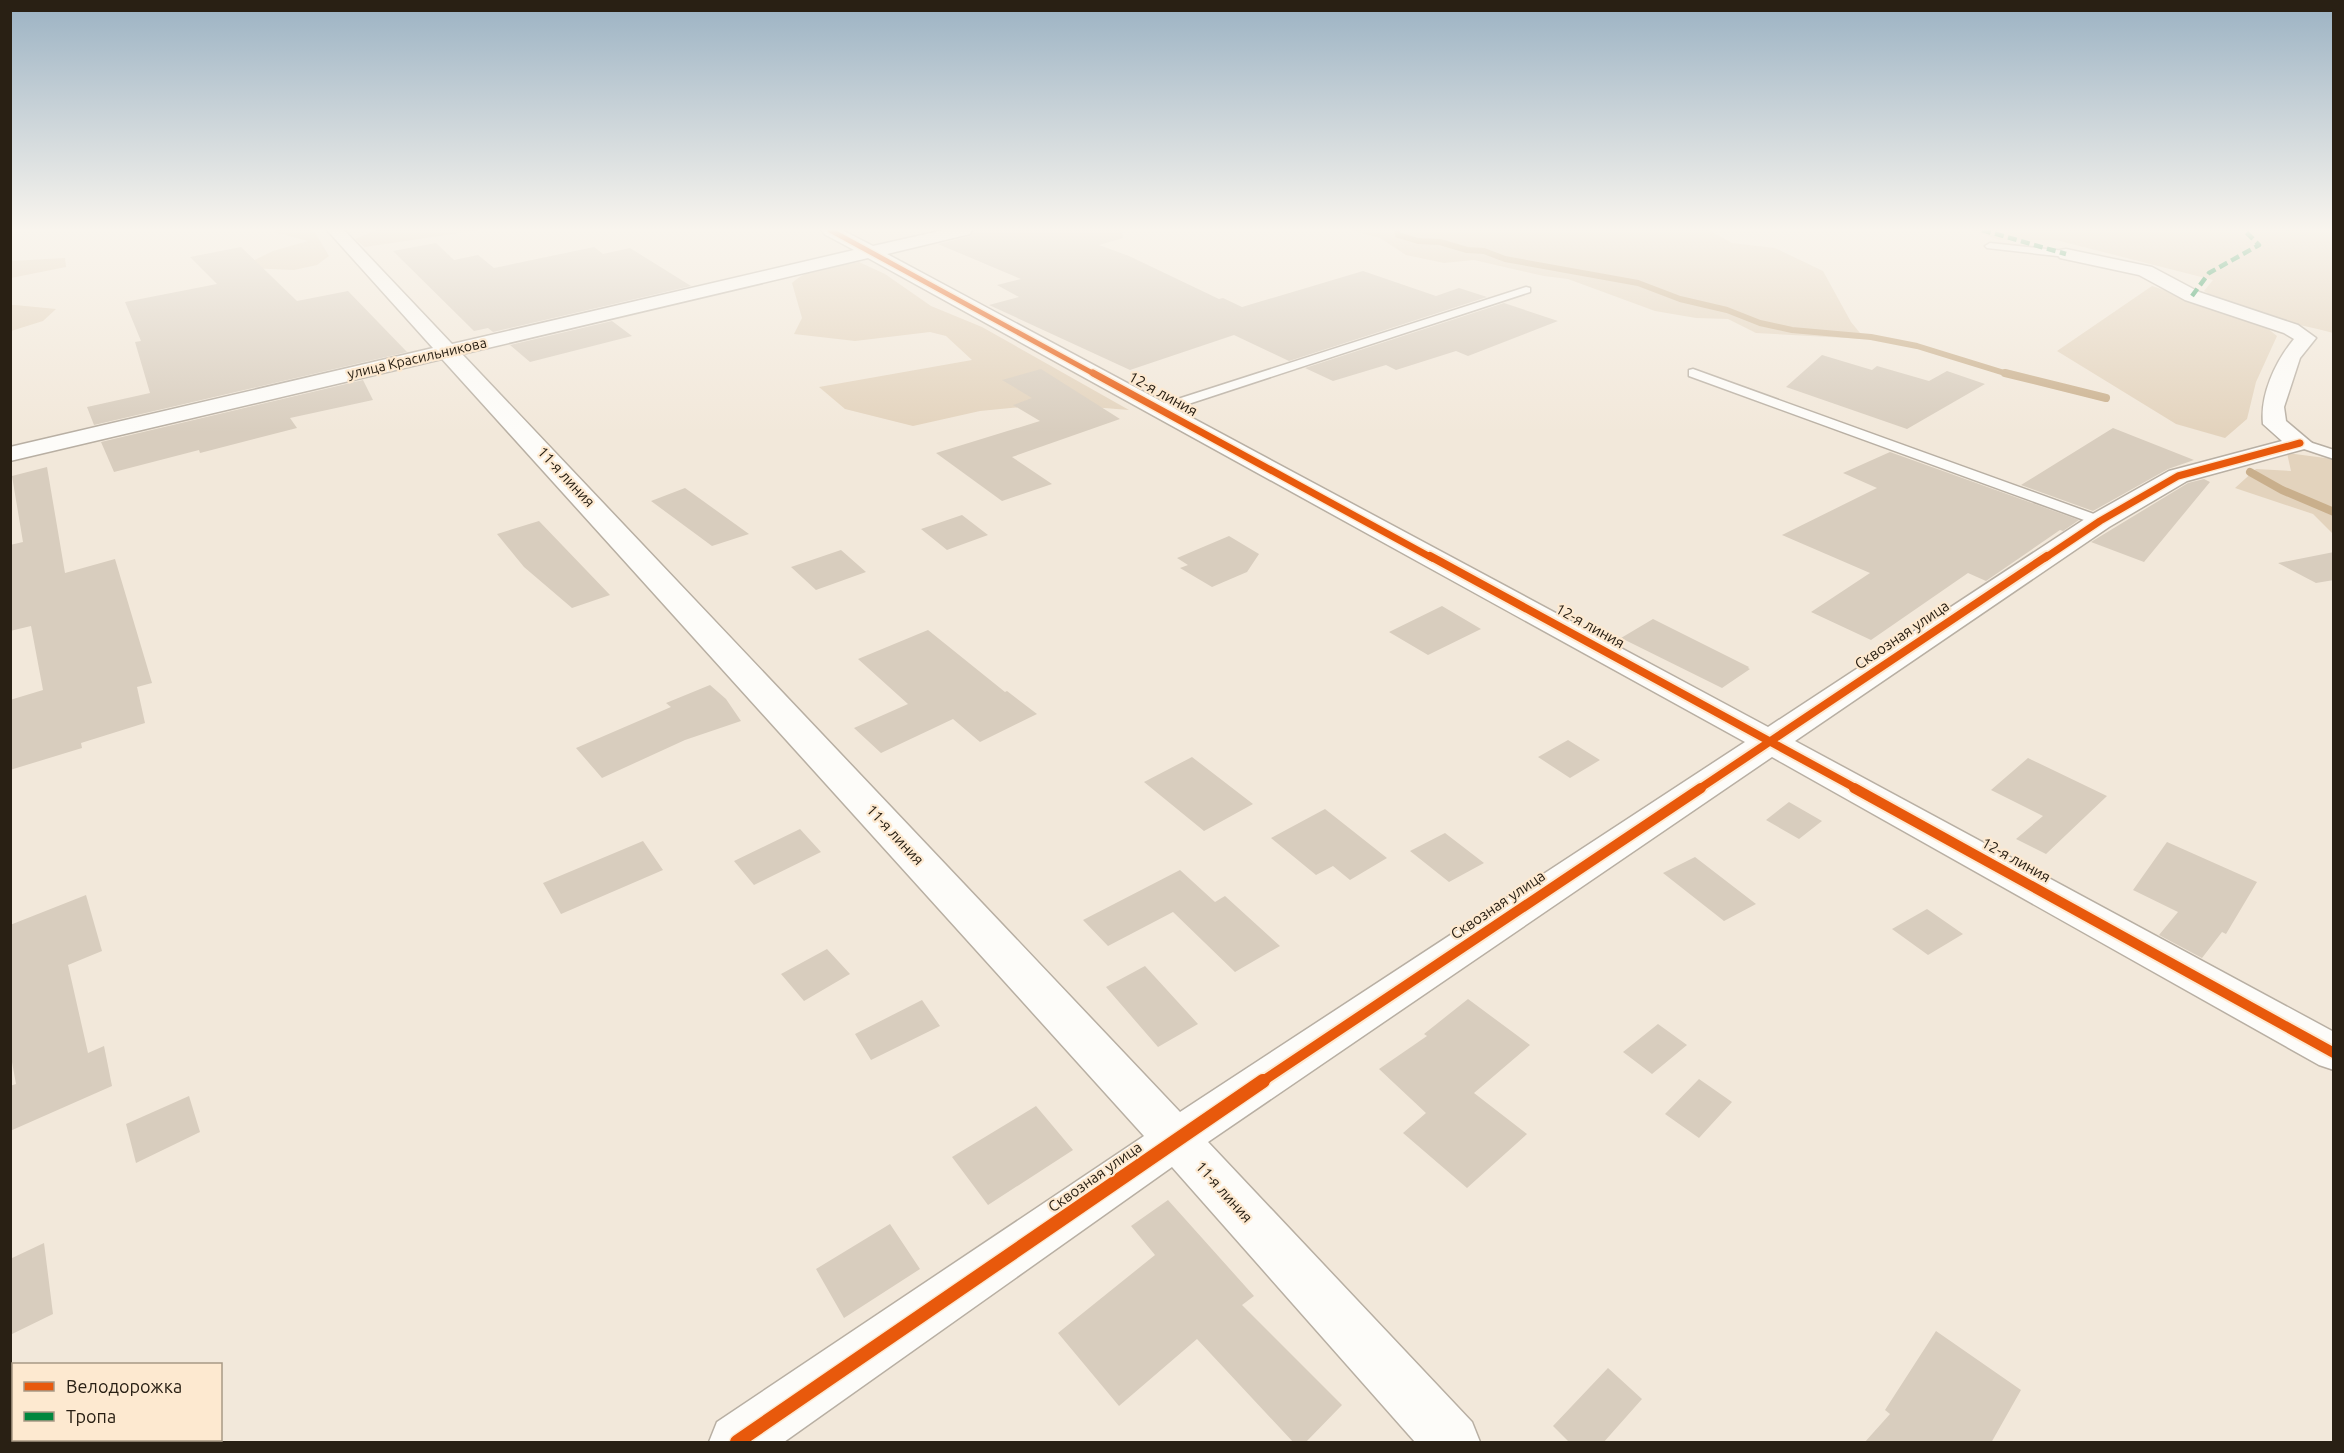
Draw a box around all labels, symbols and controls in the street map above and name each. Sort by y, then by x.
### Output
street label: улица Красильникова [346,334,488,382]
street label: 12-я линия [1126,368,1201,419]
street label: 11-я линия [534,443,599,510]
street label: Сквозная улица [1851,597,1952,672]
street label: 12-я линия [1553,600,1628,651]
street label: 11-я линия [863,801,928,868]
street label: 12-я линия [1979,834,2054,885]
street label: Сквозная улица [1447,867,1548,942]
street label: Сквозная улица [1045,1138,1145,1215]
street label: 11-я линия [1193,1158,1256,1226]
legend [12,1363,222,1441]
text: Велодорожка [66,1376,182,1396]
text: Тропа [66,1406,116,1426]

